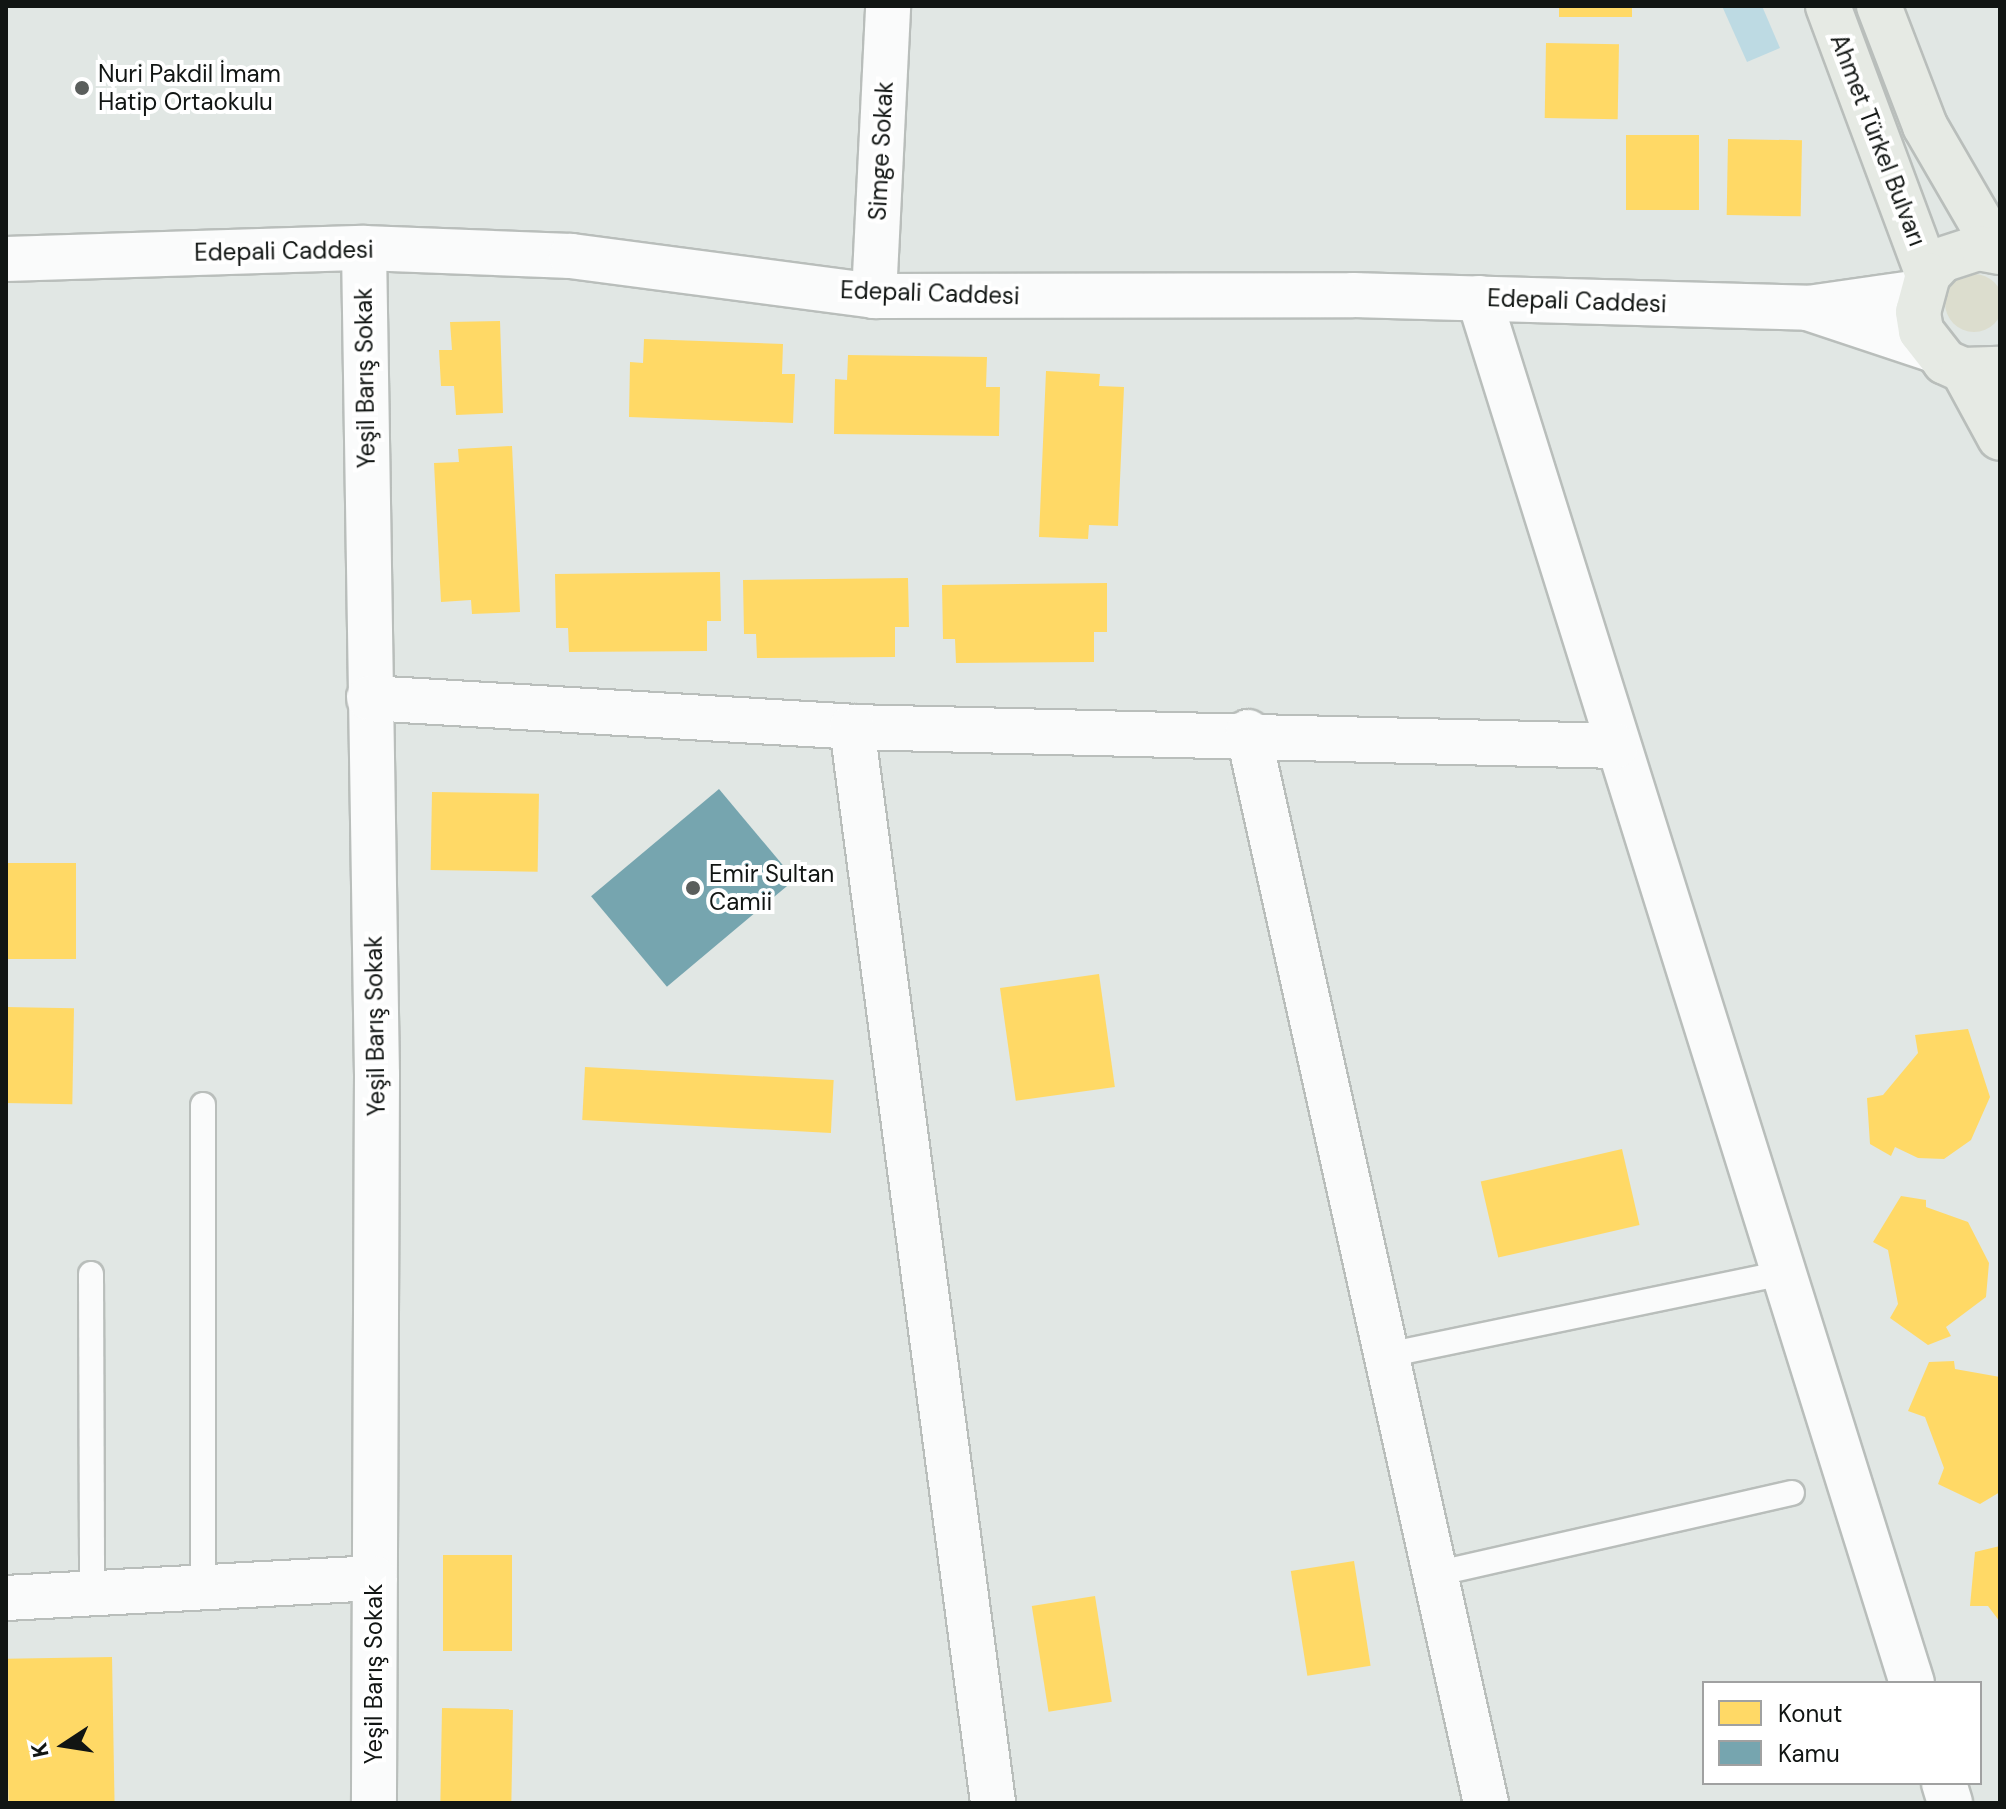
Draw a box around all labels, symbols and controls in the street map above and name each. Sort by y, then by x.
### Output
street label: Ahmet Türkel Bulvarı [1824,30,1932,250]
place label: Nuri Pakdil İmam Hatip Ortaokulu [98,60,281,116]
marker: Nuri Pakdil İmam Hatip Ortaokulu [73,79,91,97]
street label: Simge Sokak [863,81,899,221]
street label: Edepali Caddesi [194,235,374,267]
street label: Edepali Caddesi [840,275,1020,311]
street label: Edepali Caddesi [1487,283,1667,319]
street label: Yeşil Barış Sokak [349,288,381,468]
place label: Emir Sultan Camii [709,860,834,916]
marker: Emir Sultan Camii [684,879,702,897]
street label: Yeşil Barış Sokak [359,936,391,1116]
street label: Yeşil Barış Sokak [360,1584,388,1764]
legend [1702,1681,1982,1785]
text: Konut [1778,1698,1842,1729]
north arrow [24,1705,104,1785]
text: Kamu [1778,1738,1840,1769]
text: K [24,1740,56,1760]

